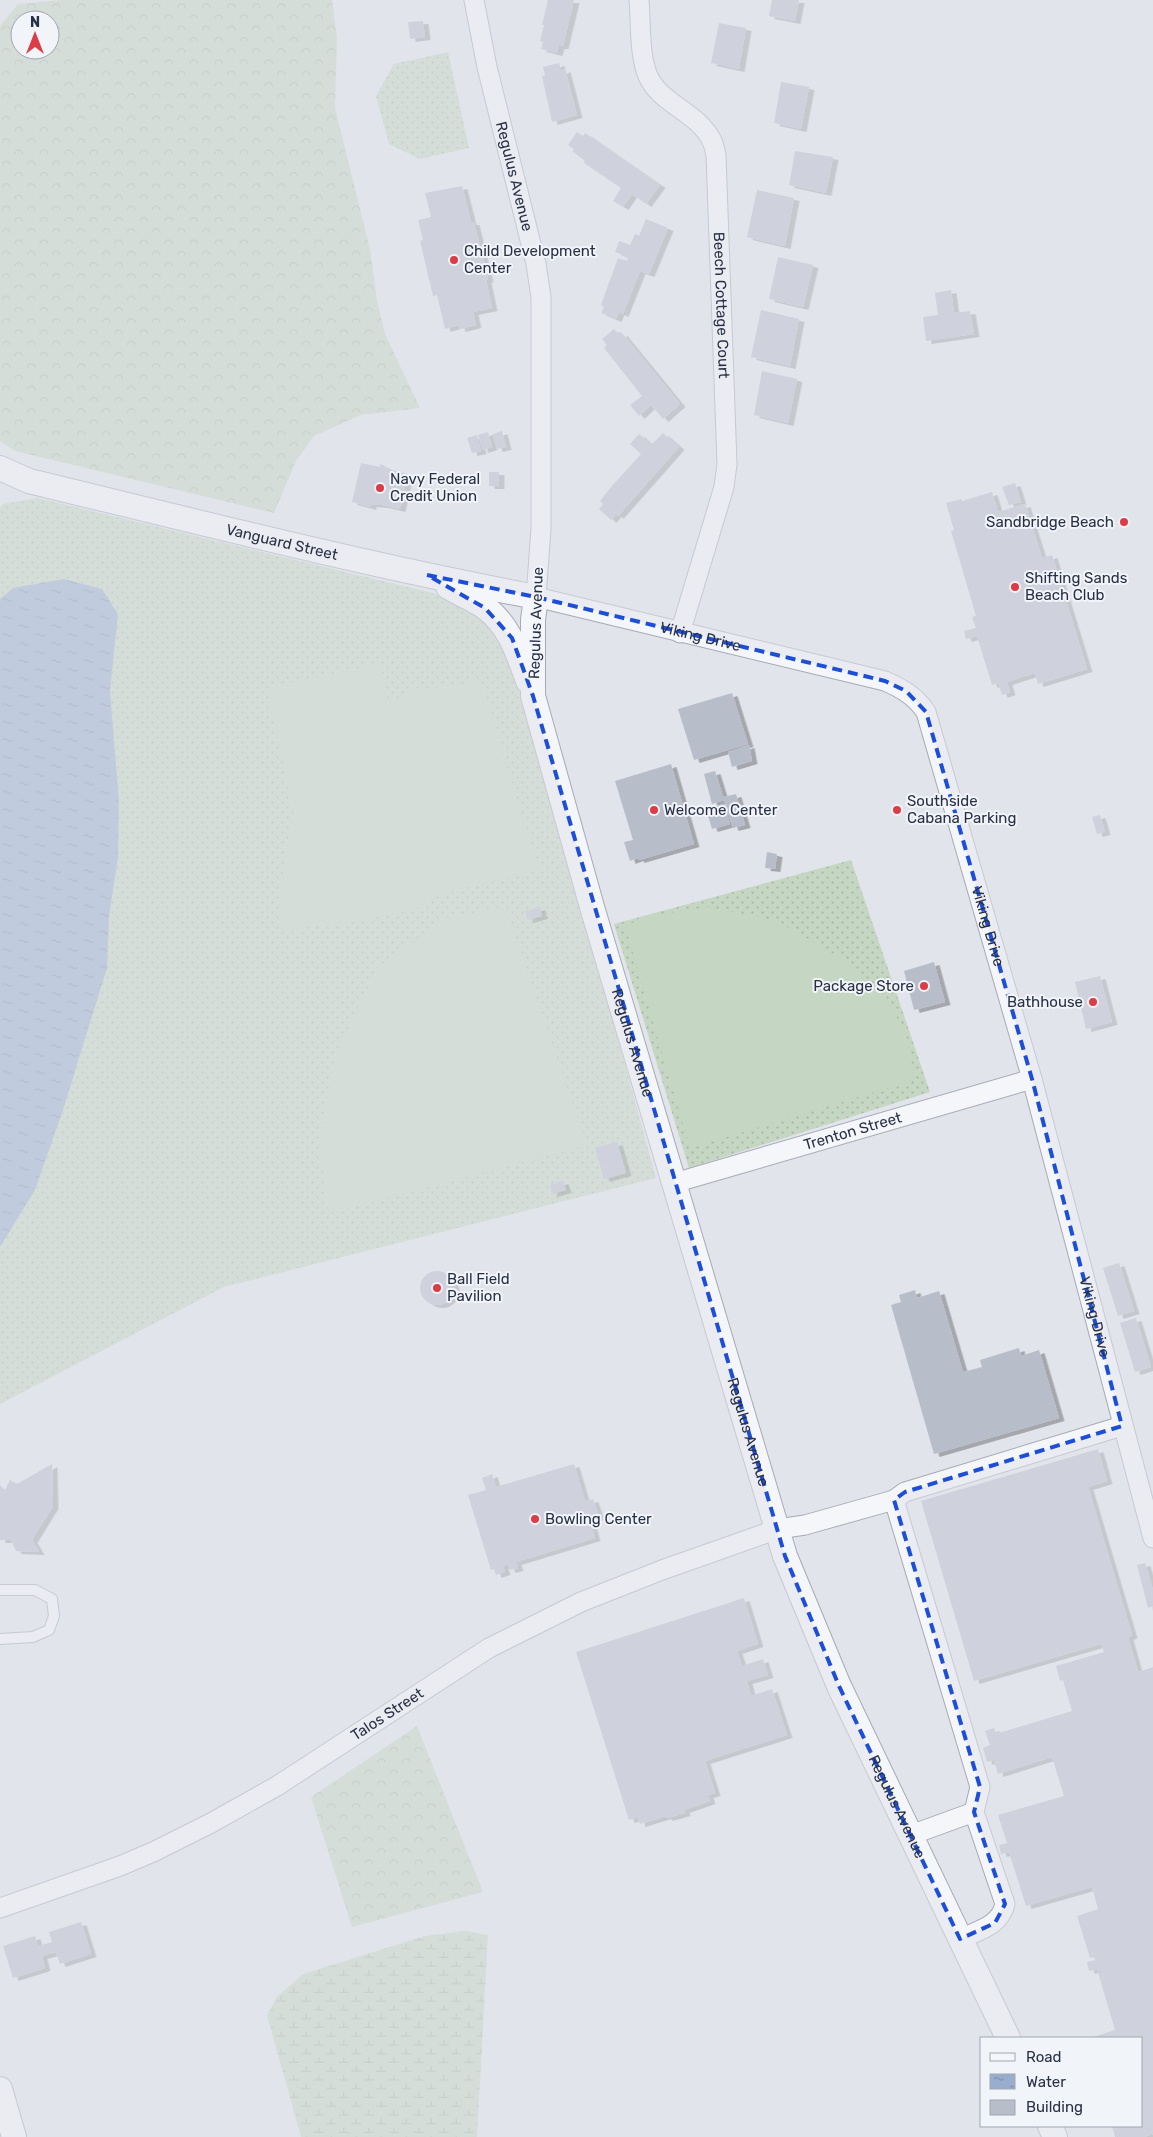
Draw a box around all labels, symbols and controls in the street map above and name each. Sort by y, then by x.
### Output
north arrow [10,10,60,60]
text: N [30,14,40,31]
street label: Regulus Avenue [492,120,537,233]
street label: Beech Cottage Court [710,232,733,379]
place label: Child Development Center [464,242,596,277]
marker: Child Development Center [448,254,460,266]
place label: Navy Federal Credit Union [390,470,480,505]
marker: Navy Federal Credit Union [374,482,386,494]
place label: Sandbridge Beach [986,513,1114,531]
marker: Sandbridge Beach [1118,516,1130,528]
street label: Vanguard Street [224,520,340,564]
street label: Regulus Avenue [525,567,547,679]
place label: Shifting Sands Beach Club [1025,569,1128,604]
marker: Shifting Sands Beach Club [1009,581,1021,593]
street label: Viking Drive [658,618,743,655]
place label: Southside Cabana Parking [907,792,1016,827]
place label: Welcome Center [664,801,778,819]
marker: Welcome Center [648,804,660,816]
marker: Southside Cabana Parking [891,804,903,816]
street label: Viking Drive [968,884,1008,969]
place label: Package Store [813,977,914,995]
marker: Package Store [918,980,930,992]
street label: Regulus Avenue [608,986,657,1099]
place label: Bathhouse [1007,993,1083,1011]
marker: Bathhouse [1087,996,1099,1008]
street label: Trenton Street [802,1108,904,1154]
place label: Ball Field Pavilion [447,1270,510,1305]
street label: Viking Drive [1075,1275,1114,1359]
marker: Ball Field Pavilion [431,1282,443,1294]
street label: Regulus Avenue [723,1376,773,1488]
place label: Bowling Center [545,1510,652,1528]
marker: Bowling Center [529,1513,541,1525]
street label: Talos Street [348,1684,427,1744]
street label: Regulus Avenue [865,1752,929,1861]
legend [980,2037,1143,2127]
text: Road [1026,2048,1062,2066]
text: Water [1026,2073,1066,2091]
text: Building [1026,2098,1083,2116]

